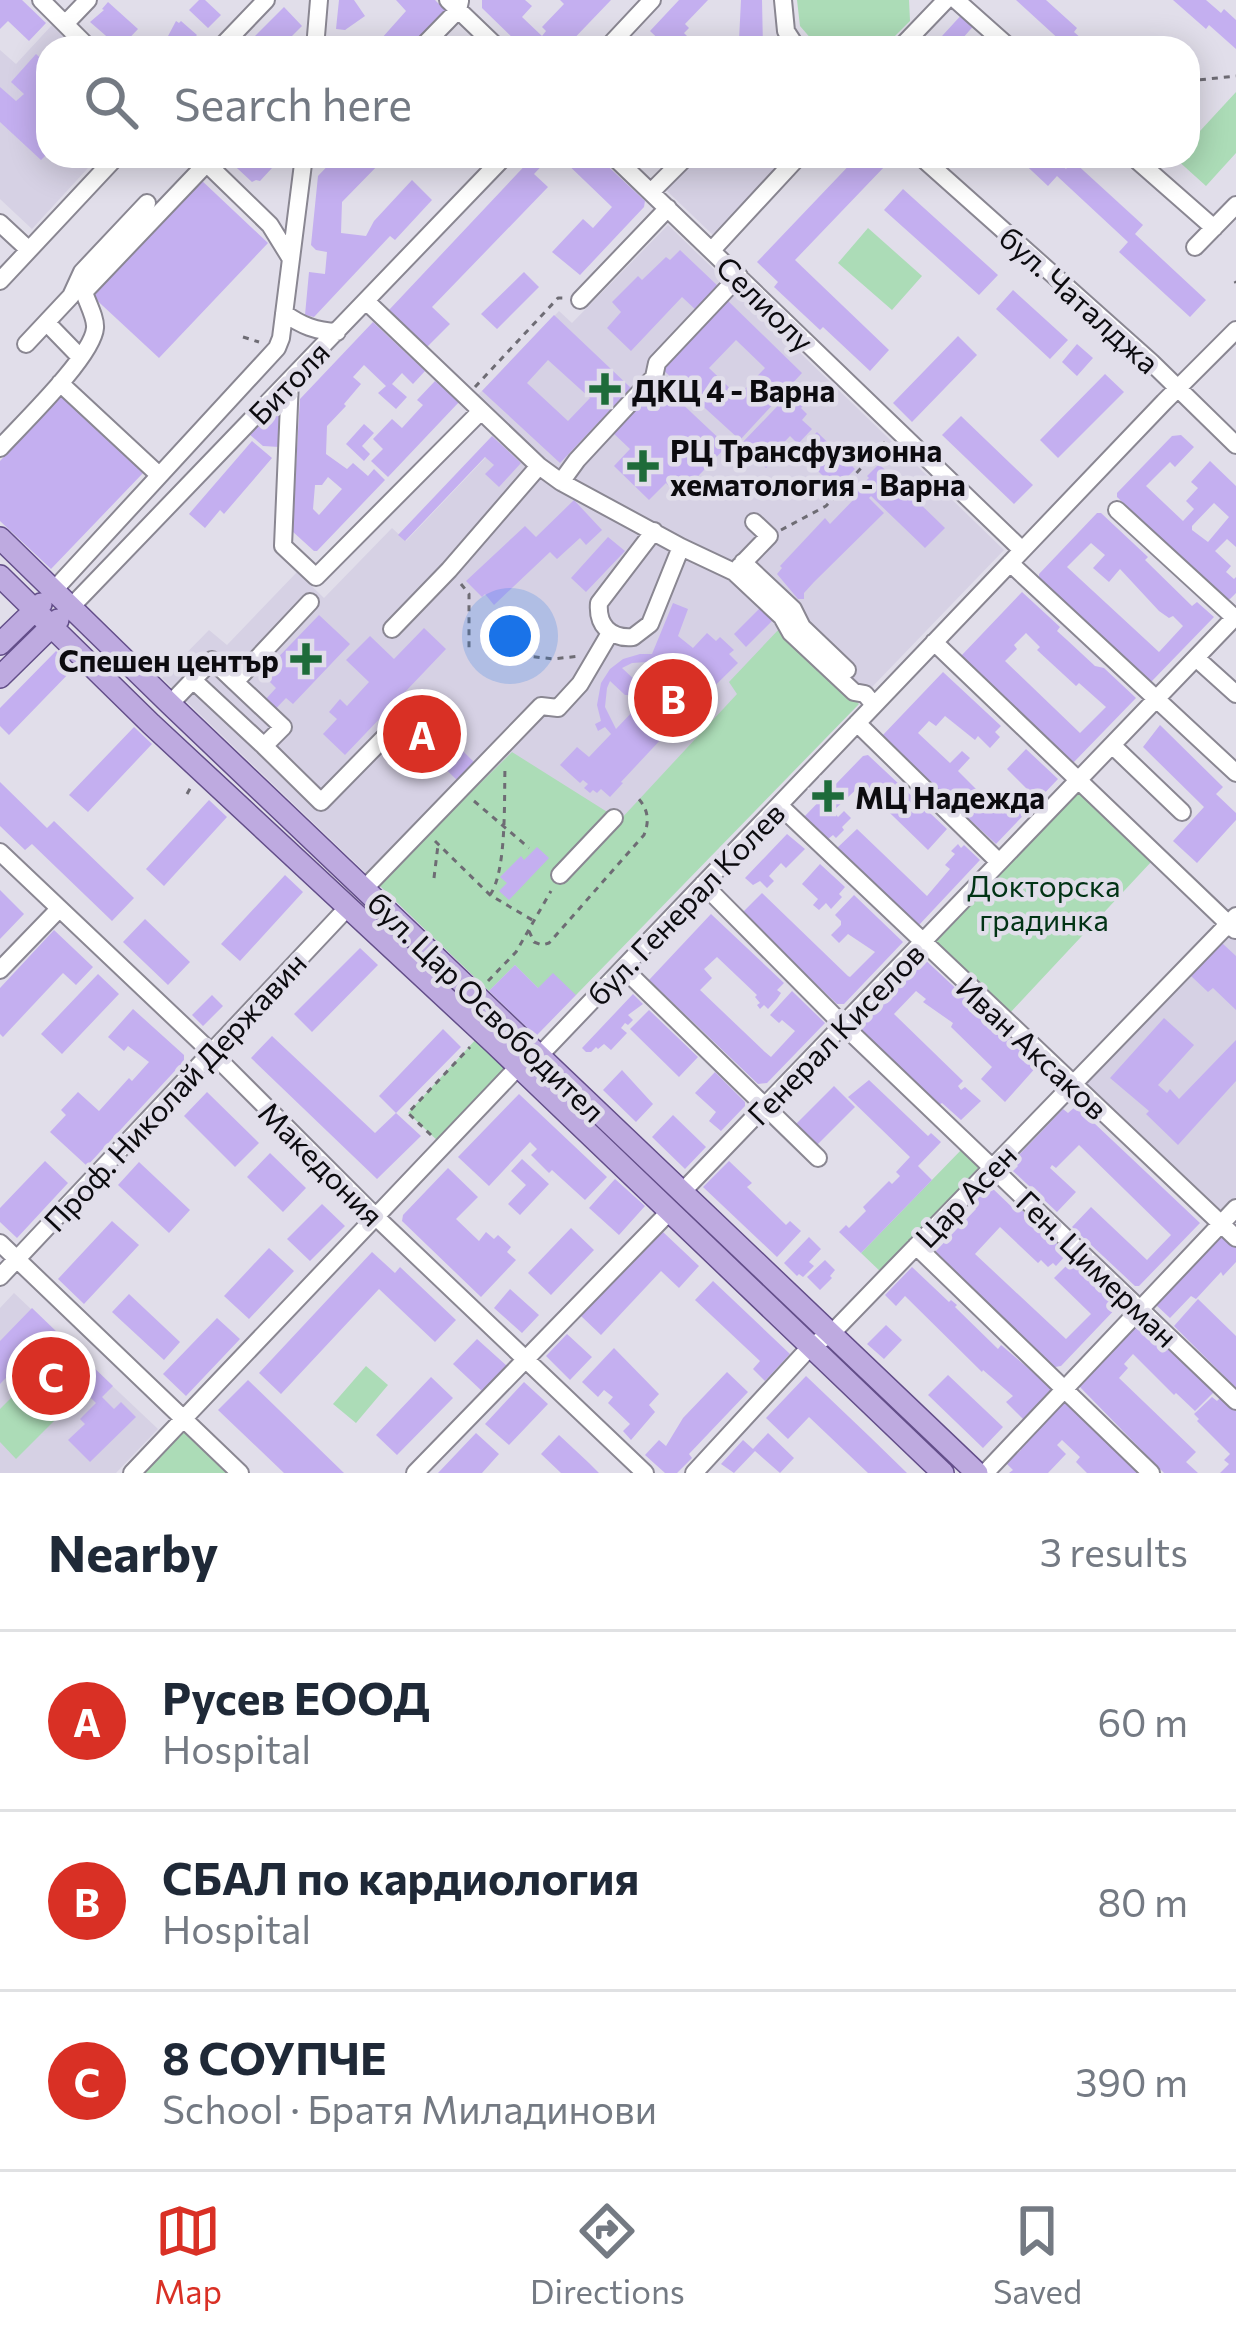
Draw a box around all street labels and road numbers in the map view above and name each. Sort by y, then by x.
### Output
street label: бул. Чаталджа [993,218,1167,380]
street label: Селиолу [709,248,823,358]
street label: Битоля [240,333,336,431]
street label: бул. Генерал Колев [579,794,791,1012]
street label: бул. Цар Освободител [361,883,613,1129]
street label: Генерал Киселов [739,934,931,1132]
street label: Проф. Николай Державин [35,944,313,1238]
street label: Иван Аксаков [950,968,1116,1126]
street label: Македония [252,1093,392,1233]
street label: Цар Асен [907,1136,1023,1254]
street label: Ген. Цимерман [1010,1182,1186,1354]

